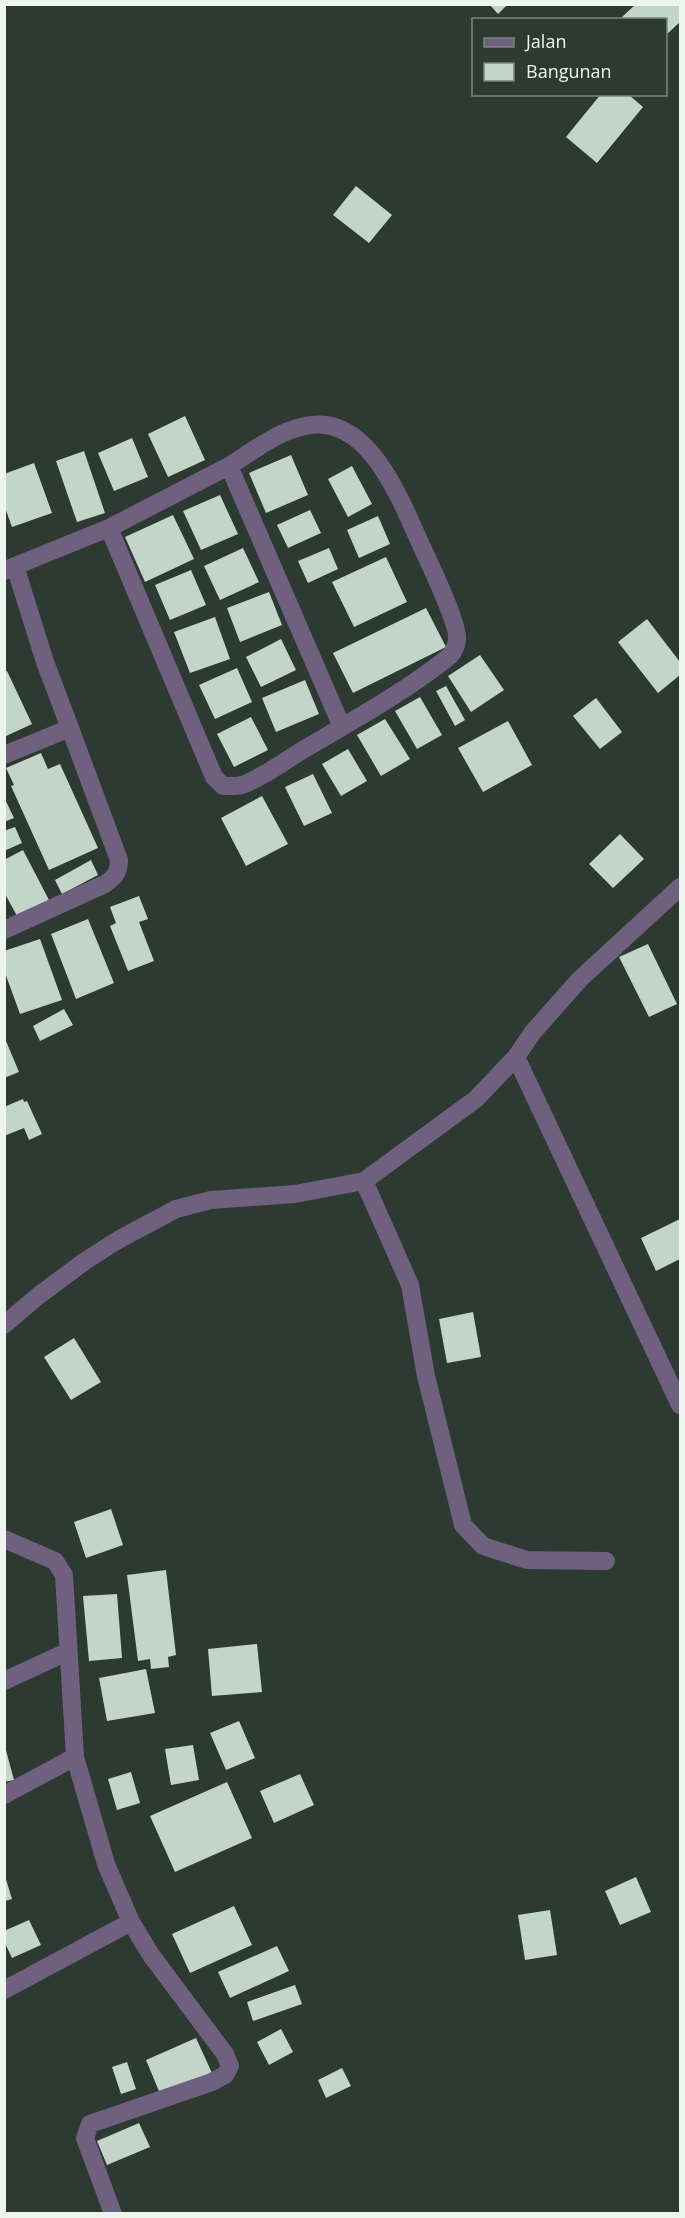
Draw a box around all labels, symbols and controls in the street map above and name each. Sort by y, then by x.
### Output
legend [472,18,667,96]
text: Jalan [524,29,566,53]
text: Bangunan [526,59,612,83]

